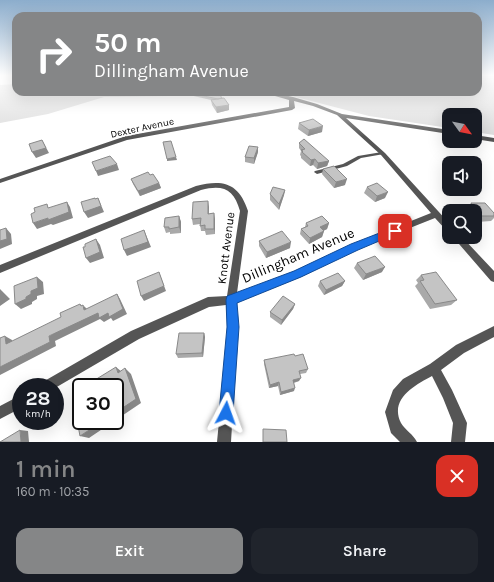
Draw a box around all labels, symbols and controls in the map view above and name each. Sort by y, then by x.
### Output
text: 50 m [94,26,162,59]
icon: right [28,28,80,80]
text: Dillingham Avenue [94,60,249,82]
north arrow [442,108,482,148]
map controls [442,108,482,244]
street label: Dexter Avenue [109,115,175,141]
button: sound [442,156,482,196]
button: search [442,204,482,244]
street label: Knott Avenue [215,211,237,285]
pin [378,214,412,248]
icon: arrive [384,220,406,242]
street label: Dillingham Avenue [239,224,357,287]
speed limit sign: 30 [72,378,124,430]
text: 28 [25,387,51,410]
position arrow [205,392,247,434]
text: km/h [25,408,51,420]
text: 1 min [16,455,76,483]
button: close [436,455,478,497]
text: 160 m · 10:35 [16,484,89,499]
button: Exit [16,528,243,574]
button: Share [251,528,478,574]

